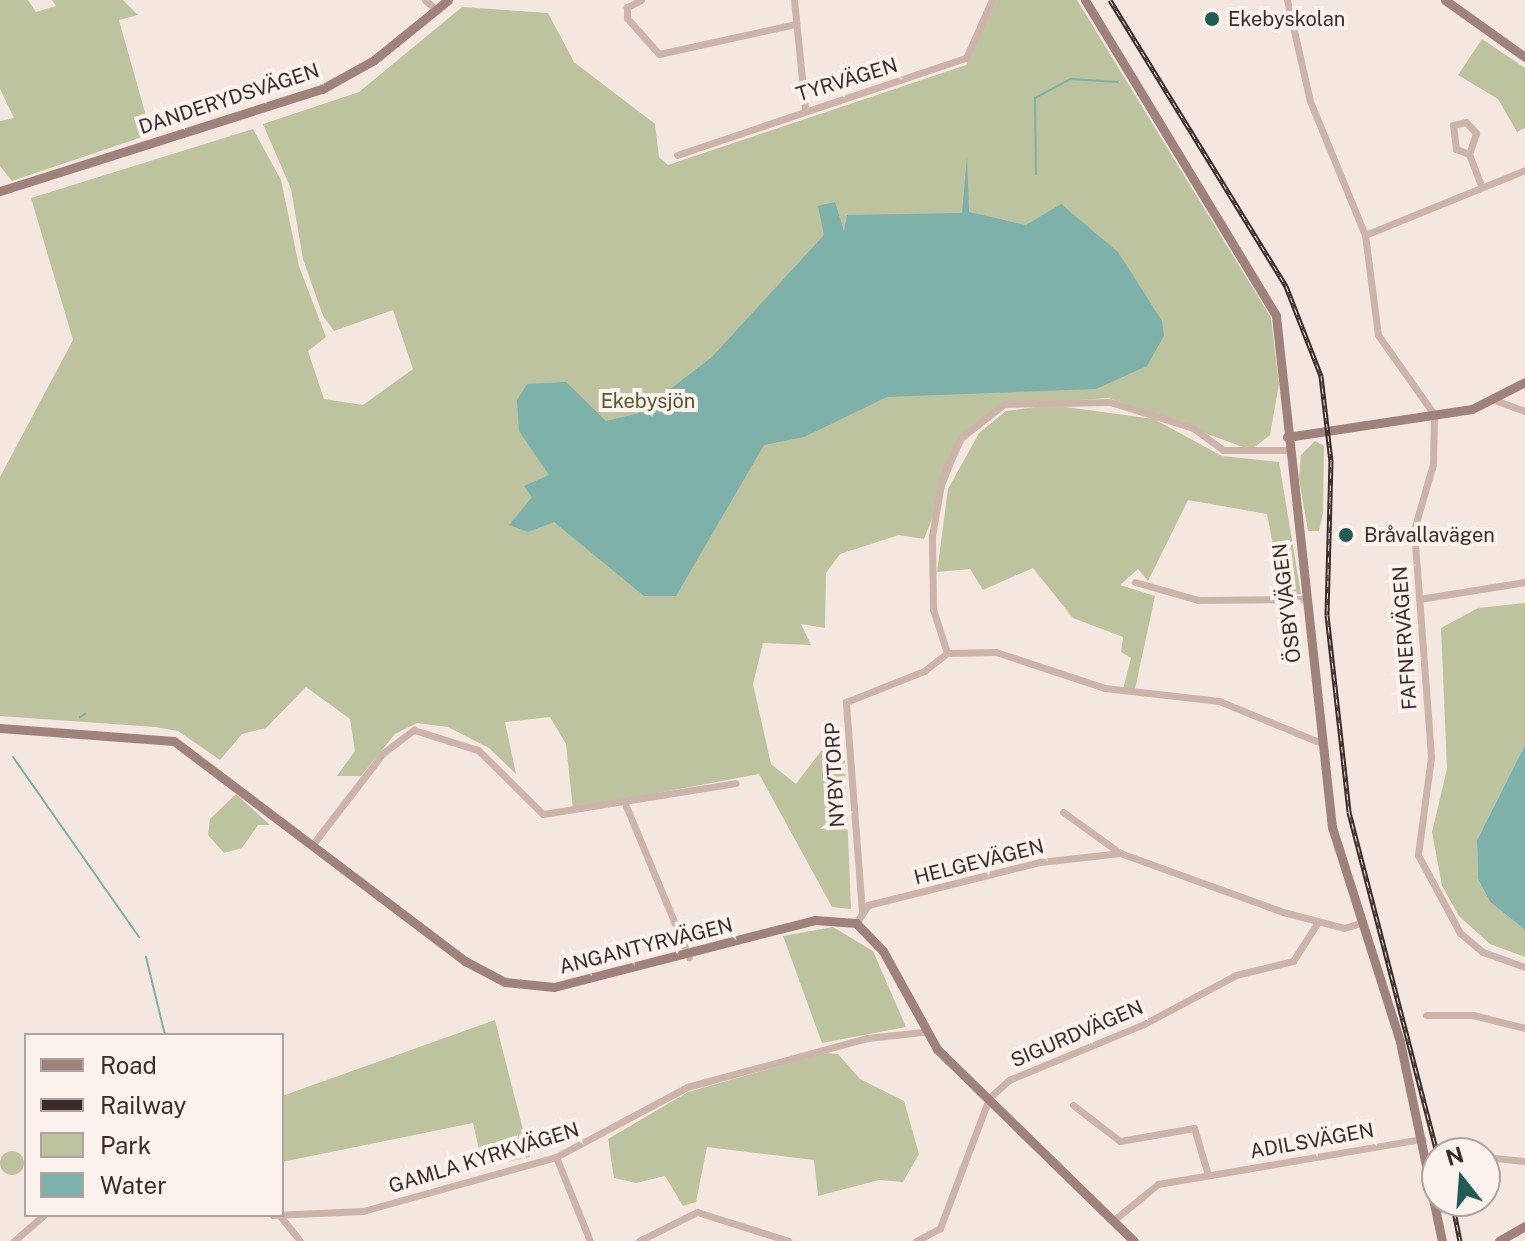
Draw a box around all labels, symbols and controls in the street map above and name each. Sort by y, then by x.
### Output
place label: Ekebyskolan [1228,7,1345,31]
marker: Ekebyskolan [1203,10,1221,28]
street label: TYRVÄGEN [793,53,901,107]
street label: DANDERYDSVÄGEN [136,59,322,139]
park label: Ekebysjön [601,389,695,413]
place label: Bråvallavägen [1364,523,1495,547]
marker: Bråvallavägen [1335,524,1357,546]
street label: ÖSBYVÄGEN [1268,542,1306,664]
street label: FAFNERVÄGEN [1388,565,1422,711]
street label: NYBYTORP [820,722,850,828]
street label: HELGEVÄGEN [912,834,1046,890]
street label: ANGANTYRVÄGEN [557,913,735,979]
street label: SIGURDVÄGEN [1007,995,1147,1073]
legend [24,1033,284,1217]
text: Road [100,1051,157,1079]
text: Railway [100,1091,186,1119]
street label: GAMLA KYRKVÄGEN [386,1118,582,1198]
street label: ADILSVÄGEN [1248,1118,1376,1164]
text: Park [100,1131,151,1159]
north arrow [1421,1137,1501,1217]
text: N [1443,1141,1467,1171]
text: Water [100,1171,167,1199]

